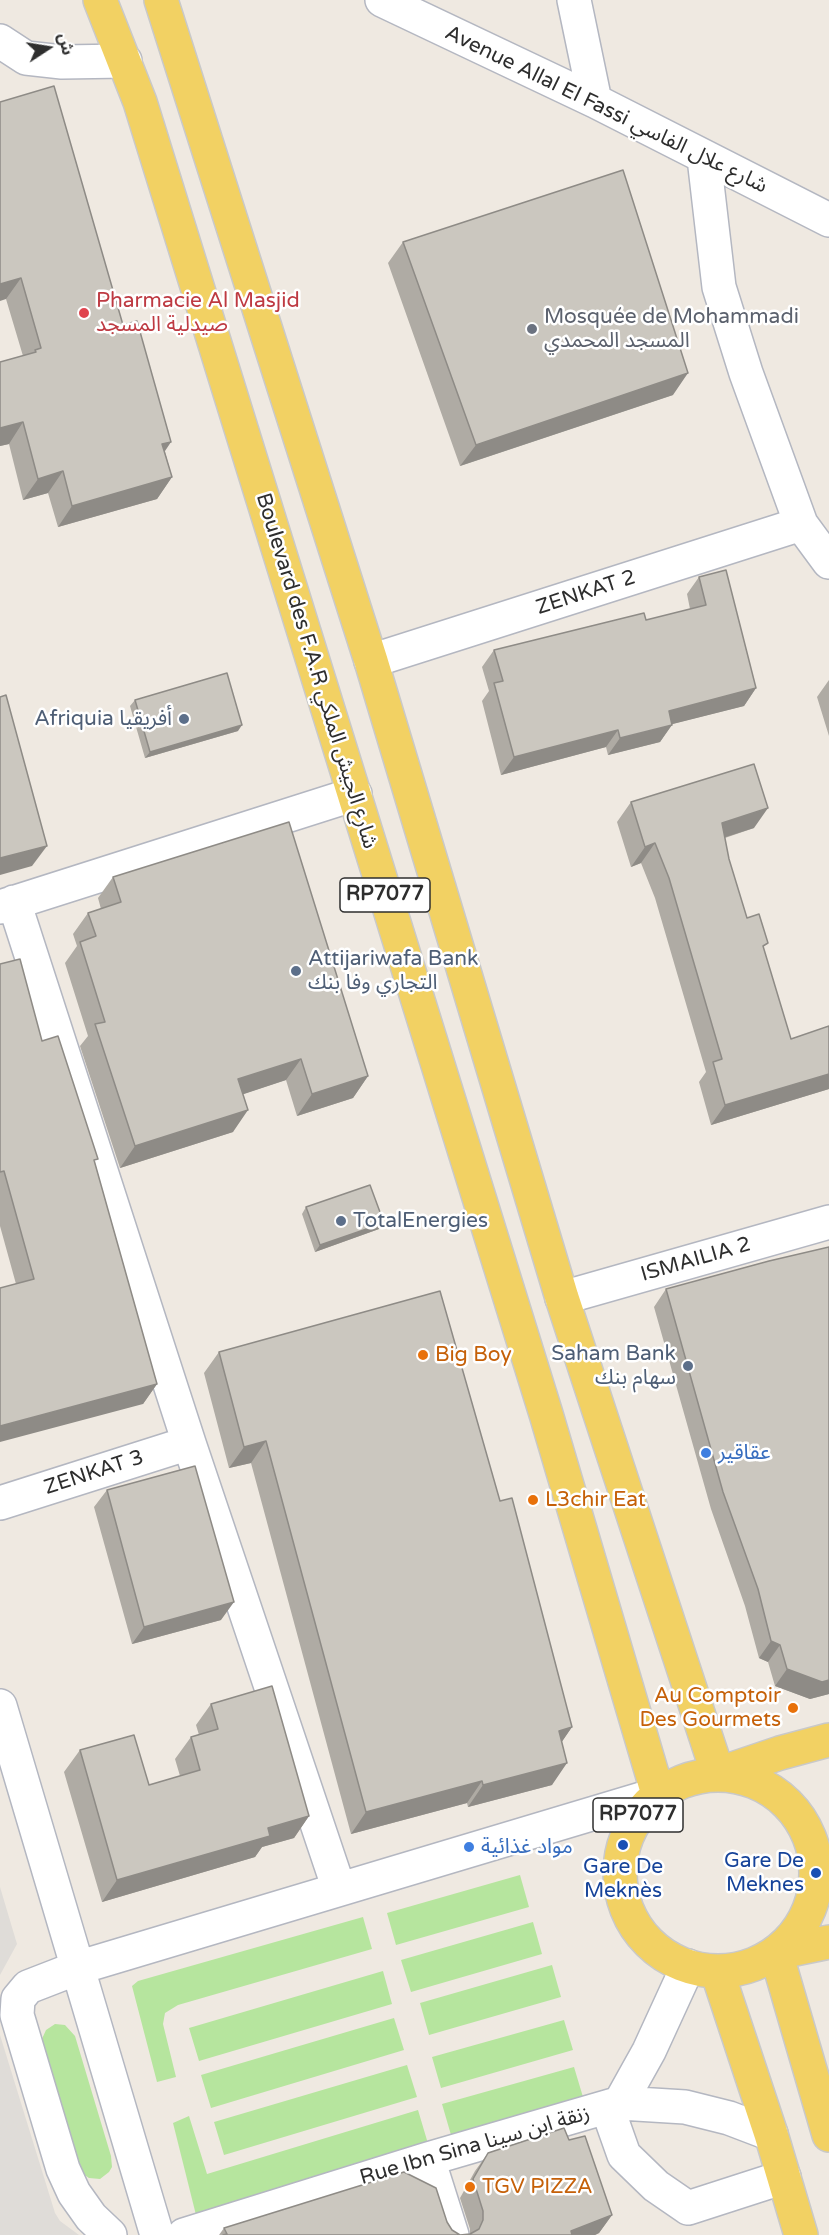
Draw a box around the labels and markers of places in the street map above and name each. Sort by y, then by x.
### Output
place label: Pharmacie Al Masjid صيدلية المسجد [96,288,300,338]
place label: Mosquée de Mohammadi المسجد المحمدي [544,304,799,354]
marker: Pharmacie Al Masjid صيدلية المسجد [77,306,91,320]
marker: Mosquée de Mohammadi المسجد المحمدي [525,322,539,336]
place label: Afriquia أفريقيا [34,706,172,732]
marker: Afriquia أفريقيا [177,712,191,726]
place label: Attijariwafa Bank التجاري وفا بنك [308,946,478,996]
marker: Attijariwafa Bank التجاري وفا بنك [289,964,303,978]
place label: TotalEnergies [353,1208,488,1234]
marker: TotalEnergies [334,1214,348,1228]
place label: Saham Bank سهام بنك [551,1341,676,1391]
place label: Big Boy [435,1342,512,1368]
marker: Big Boy [416,1348,430,1362]
marker: Saham Bank سهام بنك [681,1359,695,1373]
place label: عقاقير [718,1440,771,1466]
marker: عقاقير [699,1446,713,1460]
place label: L3chir Eat [545,1487,646,1513]
marker: L3chir Eat [526,1493,540,1507]
place label: Au Comptoir Des Gourmets [639,1683,781,1733]
marker: Au Comptoir Des Gourmets [786,1701,800,1715]
place label: مواد غذائية [481,1834,573,1860]
marker: Gare De Meknès [616,1838,630,1852]
marker: مواد غذائية [462,1840,476,1854]
place label: Gare De Meknes [724,1848,804,1898]
place label: Gare De Meknès [583,1854,663,1904]
marker: Gare De Meknes [809,1866,823,1880]
place label: TGV PIZZA [482,2174,593,2200]
marker: TGV PIZZA [463,2180,477,2194]

